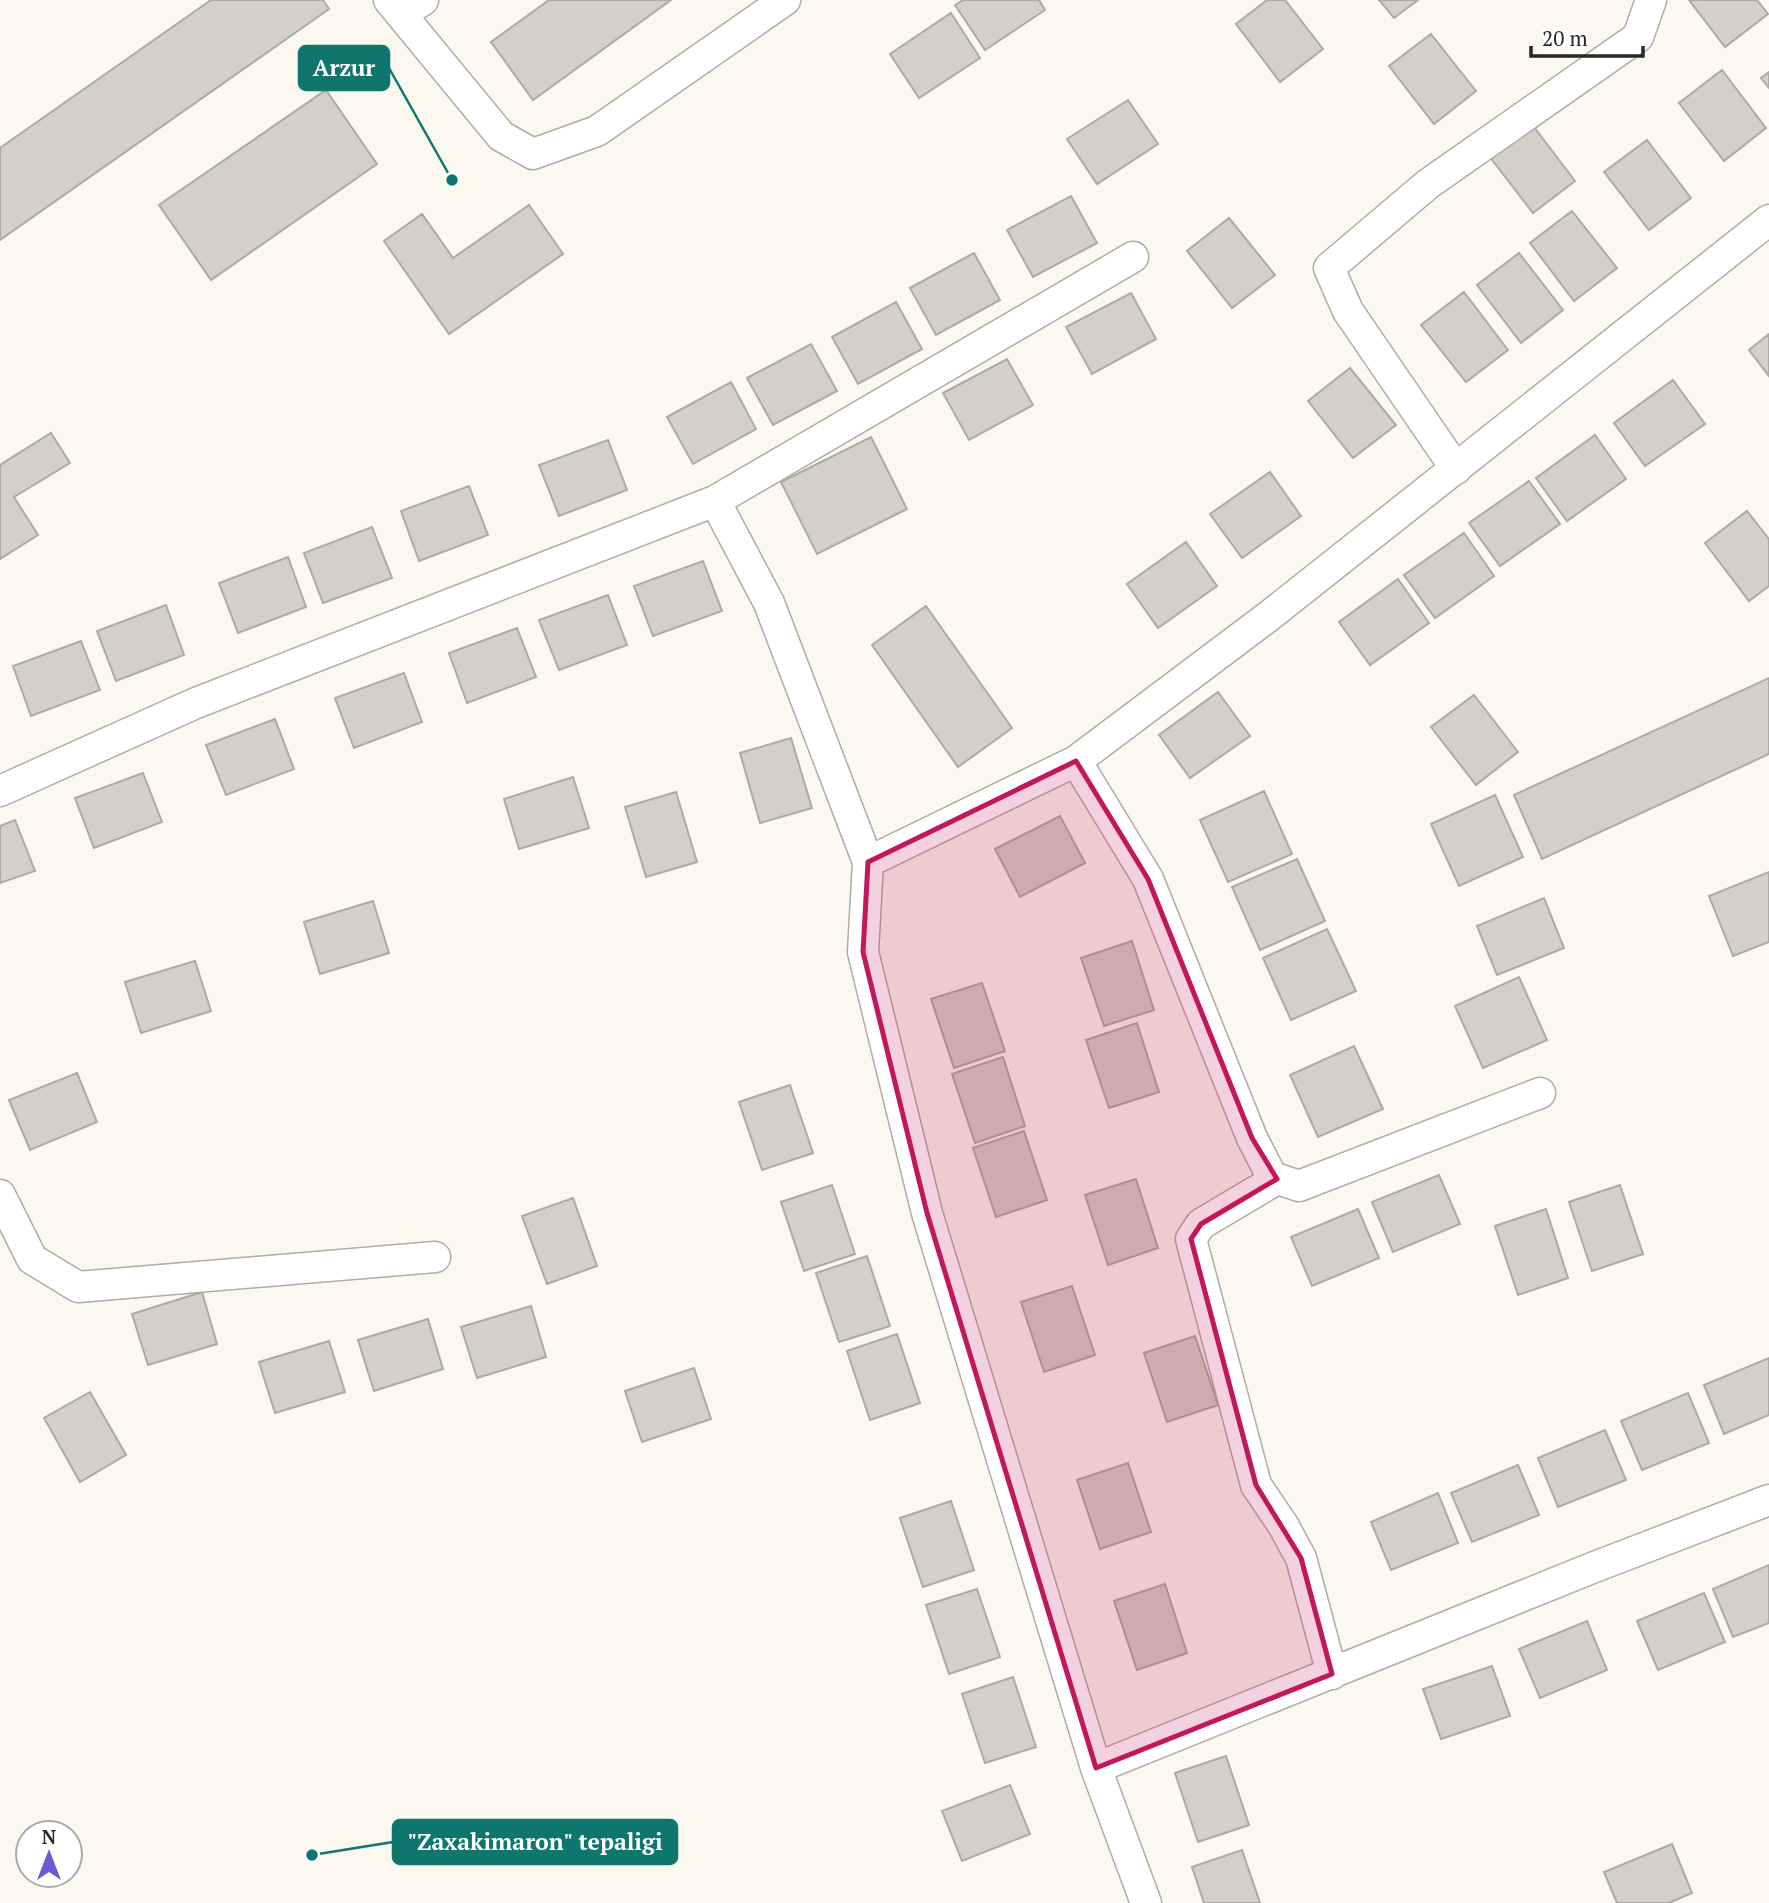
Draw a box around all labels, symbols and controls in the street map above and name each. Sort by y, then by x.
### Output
scale bar [1531,14,1643,58]
text: 20 m [1542,24,1588,52]
callout: Arzur [299,46,389,90]
text: Arzur [313,52,375,83]
north arrow [14,1819,84,1889]
callout: "Zaxakimaron" tepaligi [393,1820,677,1864]
text: N [42,1824,57,1849]
text: "Zaxakimaron" tepaligi [407,1826,663,1857]

